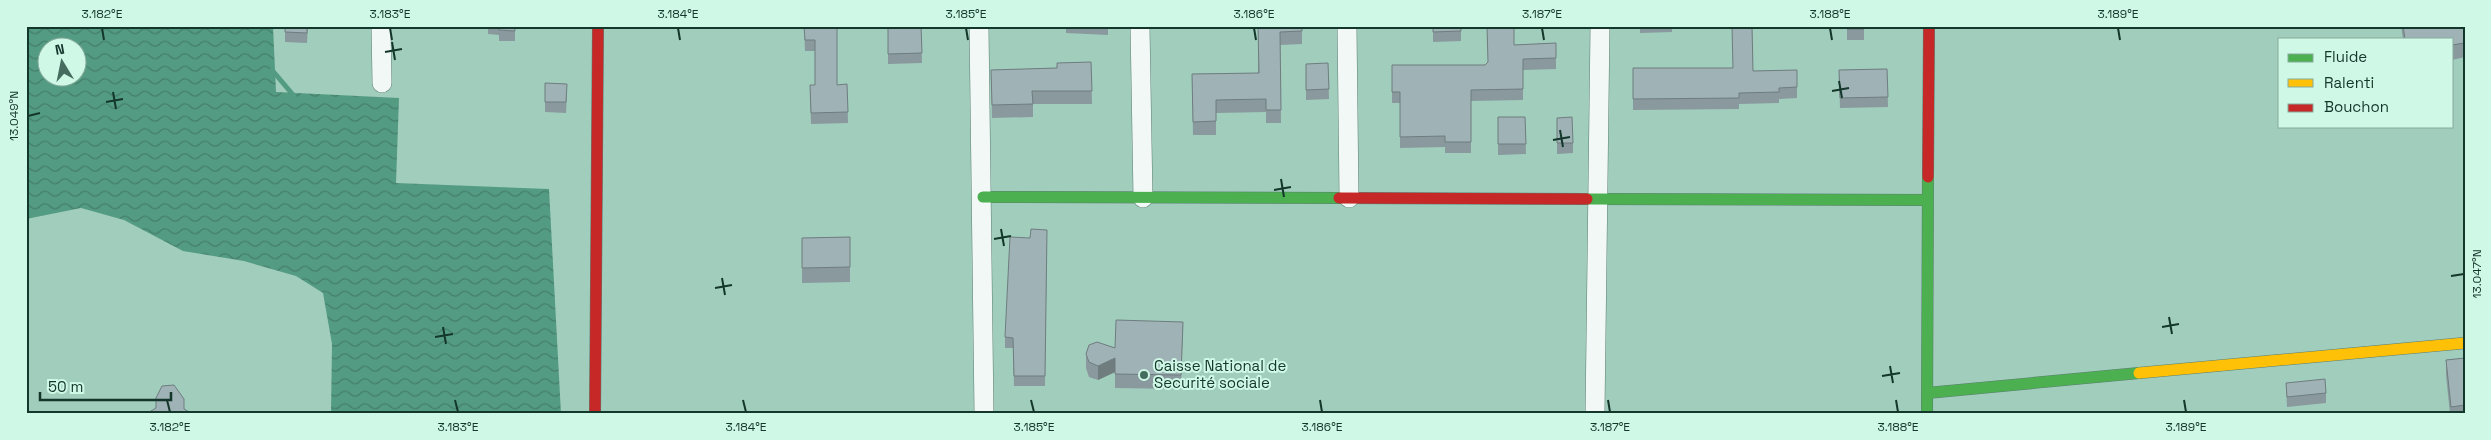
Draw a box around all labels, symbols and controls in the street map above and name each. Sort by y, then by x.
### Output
text: 3.182°E [82,6,123,22]
text: 3.183°E [370,6,411,22]
text: 3.184°E [657,6,699,22]
text: 3.185°E [946,6,987,22]
text: 3.186°E [1234,6,1275,22]
text: 3.187°E [1522,6,1562,22]
text: 3.188°E [1809,6,1851,22]
text: 3.189°E [2098,6,2139,22]
north arrow [38,38,88,88]
legend [2278,38,2454,128]
text: N [54,40,66,59]
text: Fluide [2324,47,2367,66]
text: Ralenti [2324,73,2374,92]
text: 13.049°N [6,91,22,141]
text: Bouchon [2324,97,2389,116]
text: 13.047°N [2469,249,2485,299]
place label: Caisse National de Securité sociale [1154,356,1286,392]
marker: Caisse National de Securité sociale [1138,369,1150,381]
scale bar [40,370,171,402]
text: 50 m [48,377,83,396]
text: 3.182°E [150,419,191,435]
text: 3.183°E [438,419,479,435]
text: 3.184°E [725,419,767,435]
text: 3.185°E [1014,419,1055,435]
text: 3.186°E [1302,419,1343,435]
text: 3.187°E [1590,419,1630,435]
text: 3.188°E [1877,419,1919,435]
text: 3.189°E [2166,419,2207,435]

